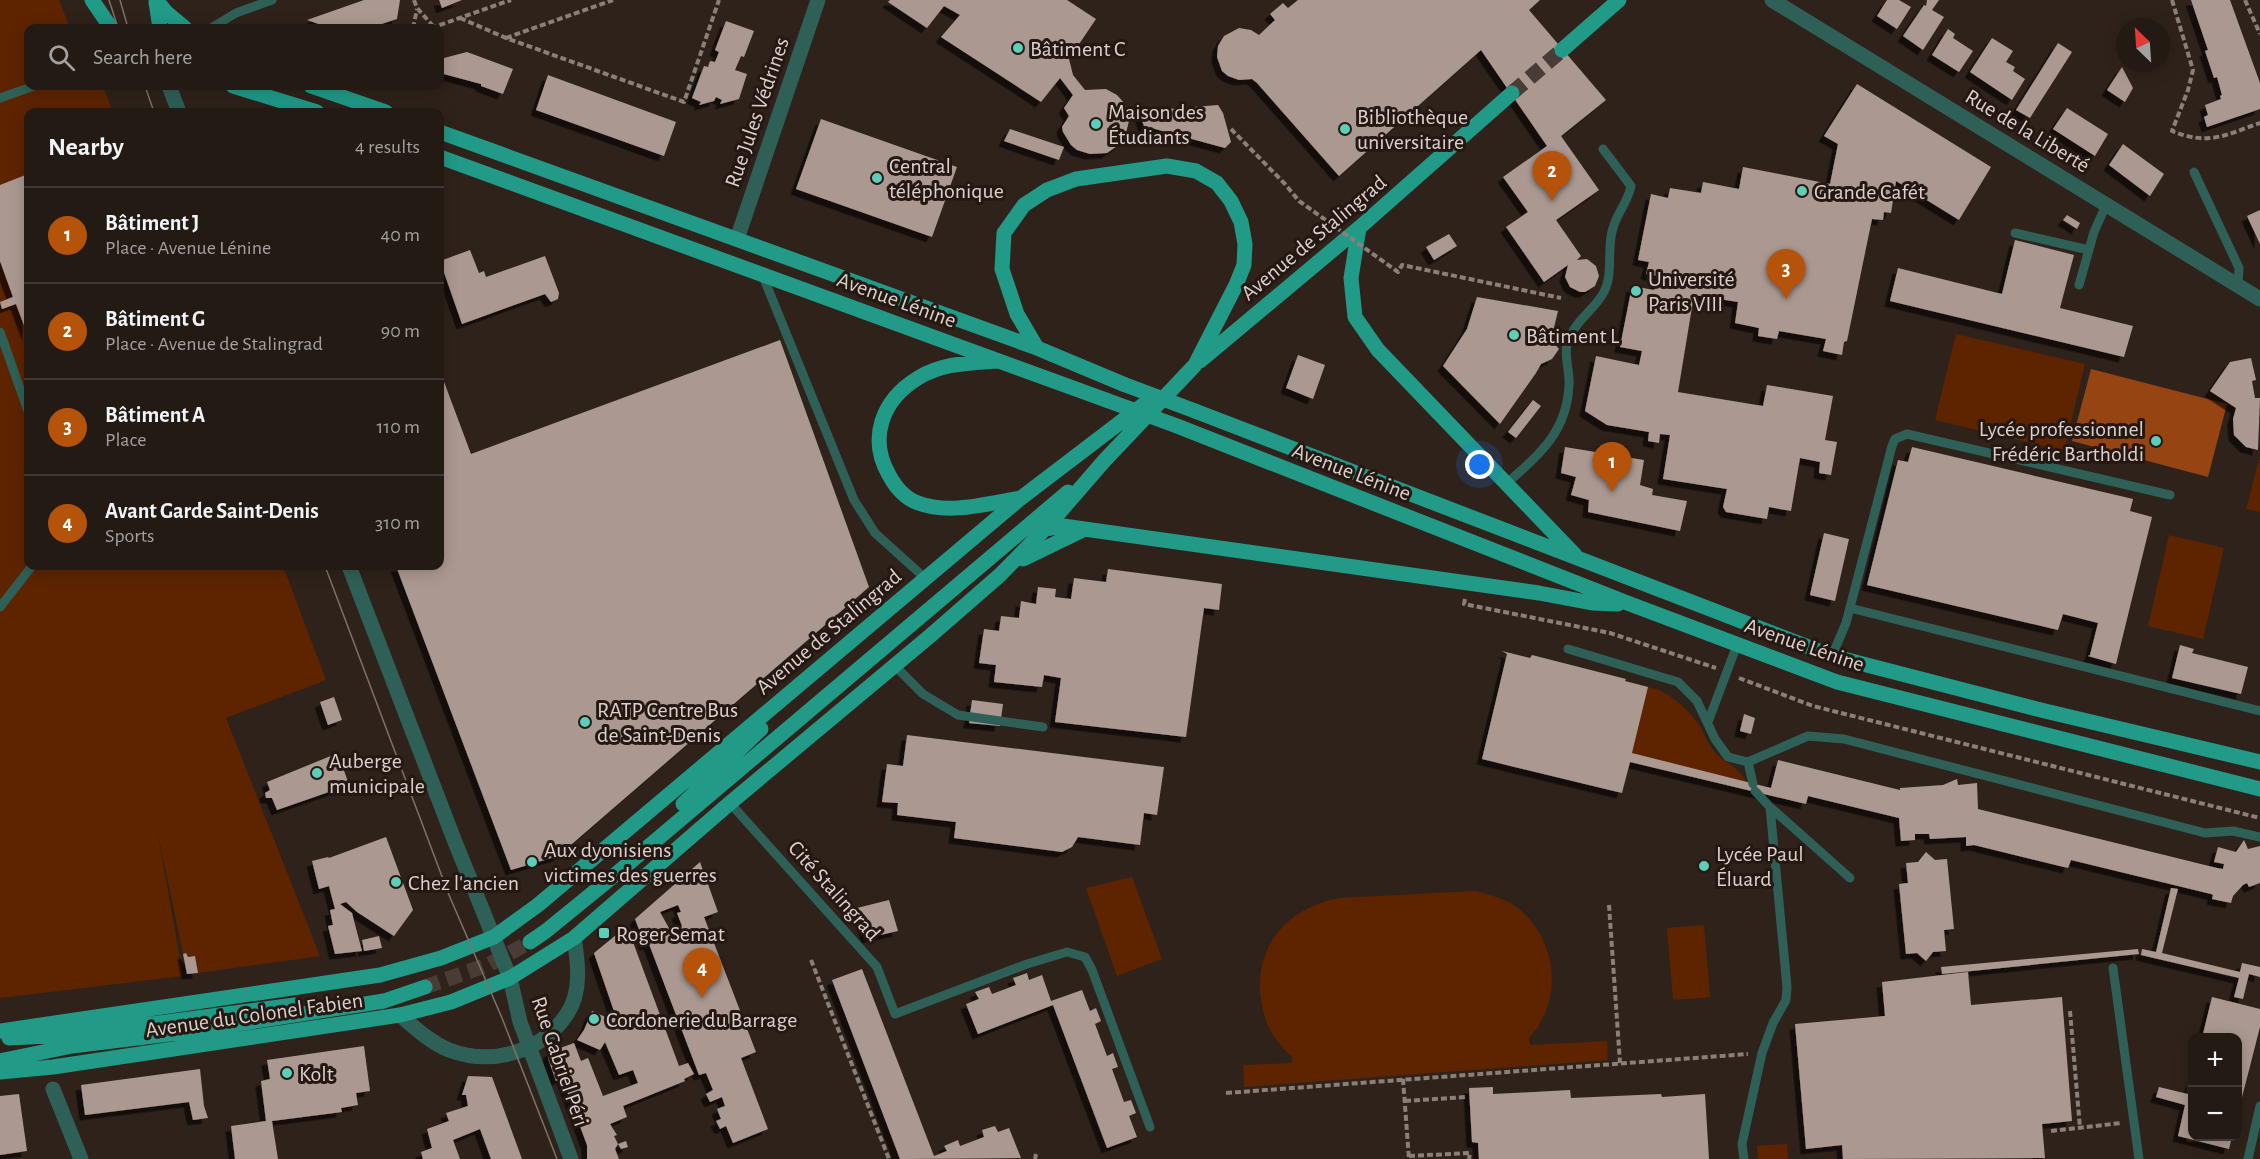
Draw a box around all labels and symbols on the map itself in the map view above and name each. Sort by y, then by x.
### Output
north arrow [2116,18,2170,72]
street label: Rue Jules Védrines [721,35,793,190]
place label: Bâtiment C [1030,38,1126,60]
marker: Bâtiment C [1011,41,1025,55]
street label: Rue de la Liberté [1961,85,2094,177]
place label: Maison des Étudiants [1108,101,1204,148]
place label: Bibliothèque universitaire [1357,106,1468,153]
marker: Maison des Étudiants [1089,117,1103,131]
marker: Bibliothèque universitaire [1338,122,1352,136]
pin: 2 [1532,152,1572,201]
place label: Central téléphonique [889,155,1004,202]
marker: Central téléphonique [870,171,884,185]
street label: Avenue de Stalingrad [1237,171,1390,305]
place label: Grande Cafét [1814,181,1925,203]
marker: Grande Cafét [1795,184,1809,198]
pin: 3 [1766,250,1806,299]
street label: Avenue Lénine [834,268,959,332]
place label: Université Paris VIII [1648,268,1735,315]
marker: Université Paris VIII [1629,284,1643,298]
place label: Bâtiment L [1526,325,1620,347]
marker: Bâtiment L [1507,328,1521,342]
place label: Lycée professionnel Frédéric Bartholdi [1979,418,2144,465]
marker: Lycée professionnel Frédéric Bartholdi [2149,434,2163,448]
street label: Avenue Lénine [1289,439,1414,505]
pin: 1 [1592,442,1632,492]
your location [1465,450,1494,479]
street label: Avenue de Stalingrad [752,565,905,699]
street label: Avenue Lénine [1742,614,1867,676]
place label: RATP Centre Bus de Saint-Denis [597,699,738,746]
marker: RATP Centre Bus de Saint-Denis [578,715,592,729]
place label: Auberge municipale [329,750,425,797]
marker: Auberge municipale [310,766,324,780]
street label: Cité Stalingrad [784,836,885,945]
place label: Aux dyonisiens victimes des guerres [544,839,717,886]
place label: Lycée Paul Éluard [1716,843,1804,890]
marker: Aux dyonisiens victimes des guerres [525,855,539,869]
marker: Lycée Paul Éluard [1697,859,1711,873]
place label: Chez l'ancien [408,872,519,894]
marker: Chez l'ancien [389,875,403,889]
place label: Roger Semat [616,923,725,945]
marker: Roger Semat [597,926,611,940]
pin: 4 [682,948,722,998]
street label: Avenue du Colonel Fabien [144,989,364,1041]
street label: Rue Gabriel Péri [528,994,593,1129]
place label: Cordonerie du Barrage [606,1009,797,1031]
marker: Cordonerie du Barrage [587,1012,601,1026]
place label: Kolt [299,1063,334,1085]
marker: Kolt [280,1066,294,1080]

